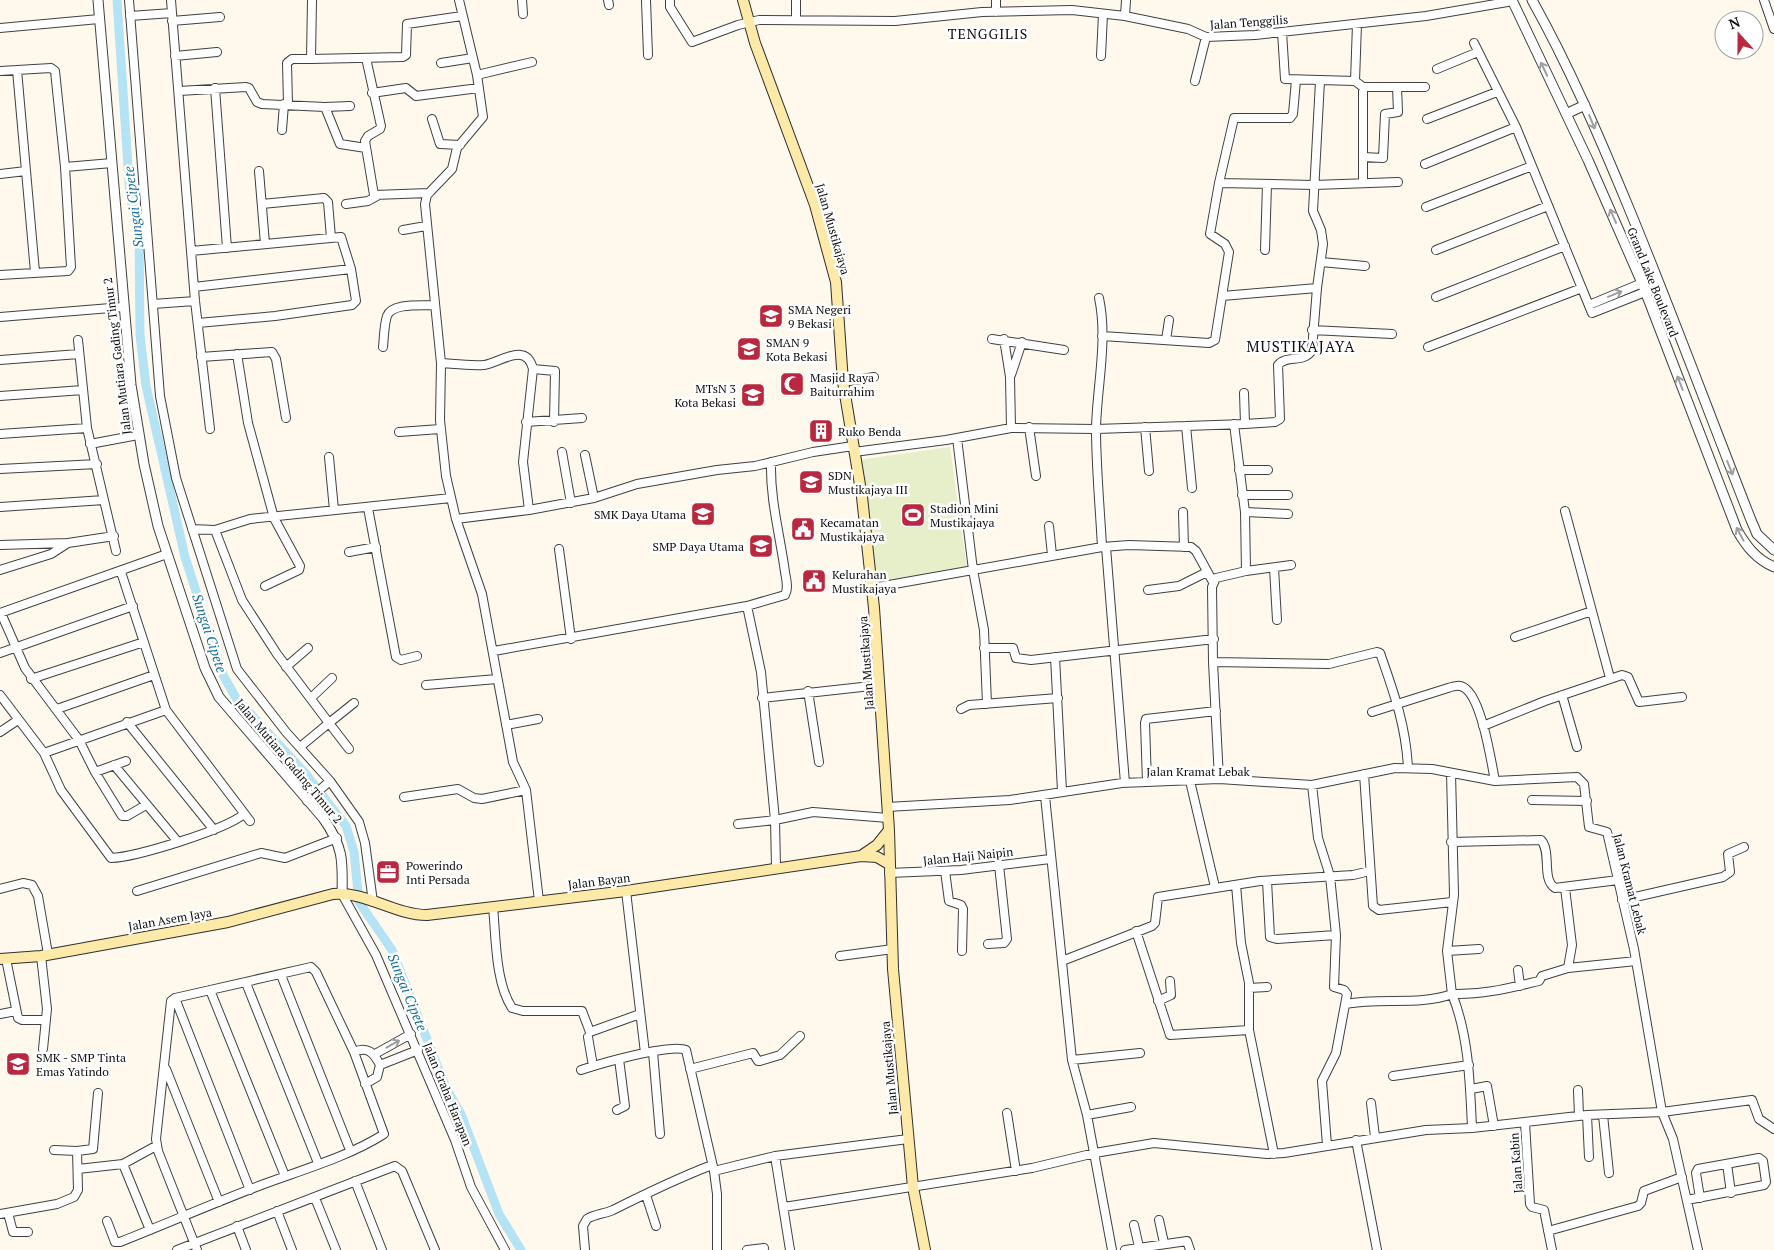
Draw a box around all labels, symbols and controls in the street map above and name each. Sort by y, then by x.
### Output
north arrow [1714,10,1764,60]
text: N [1726,11,1743,33]
street label: Jalan Tenggilis [1209,12,1289,32]
district label: TENGGILIS [948,24,1028,43]
one-way arrow [1539,62,1549,77]
one-way arrow [1588,114,1598,129]
water label: Sungai Cipete [118,164,147,249]
street label: Jalan Mustikajaya [813,182,853,276]
one-way arrow [1607,209,1617,224]
street label: Grand Lake Boulevard [1624,225,1682,339]
street label: Jalan Mutiara Gading Timur 2 [100,277,134,435]
one-way arrow [1607,289,1622,298]
place label: SMA Negeri 9 Bekasi [788,302,851,331]
school or university icon: SMA Negeri 9 Bekasi [758,303,784,329]
place label: SMAN 9 Kota Bekasi [766,335,828,364]
school or university icon: SMAN 9 Kota Bekasi [736,336,762,362]
district label: MUSTIKAJAYA [1247,336,1355,356]
place label: Masjid Raya Baiturrahim [810,370,875,399]
mosque icon: Masjid Raya Baiturrahim [779,371,805,397]
one-way arrow [1675,376,1684,391]
place label: MTsN 3 Kota Bekasi [674,381,736,410]
school or university icon: MTsN 3 Kota Bekasi [740,382,766,408]
building icon: Ruko Benda [808,418,834,444]
place label: Ruko Benda [838,424,901,439]
one-way arrow [1726,460,1735,475]
place label: SDN Mustikajaya III [828,468,908,497]
school or university icon: SDN Mustikajaya III [798,469,824,495]
school or university icon: SMK Daya Utama [690,501,716,527]
place label: Stadion Mini Mustikajaya [930,501,999,530]
sports icon: Stadion Mini Mustikajaya [900,502,926,528]
place label: SMK Daya Utama [594,507,686,522]
place label: Kecamatan Mustikajaya [820,515,884,544]
public building icon: Kecamatan Mustikajaya [790,516,816,542]
one-way arrow [1735,527,1744,542]
school or university icon: SMP Daya Utama [748,533,774,559]
place label: SMP Daya Utama [653,539,744,554]
place label: Kelurahan Mustikajaya [832,567,896,596]
public building icon: Kelurahan Mustikajaya [801,568,827,594]
water label: Sungai Cipete [188,591,232,676]
street label: Jalan Mustikajaya [855,615,877,711]
street label: Jalan Mutiara Gading Timur 2 [232,696,346,826]
street label: Jalan Kramat Lebak [1146,764,1251,779]
street label: Jalan Kramat Lebak [1610,832,1650,937]
street label: Jalan Haji Naipin [922,844,1014,868]
place label: Powerindo Inti Persada [406,858,470,887]
office icon: Powerindo Inti Persada [375,859,401,885]
street label: Jalan Bayan [567,870,631,892]
street label: Jalan Asem Jaya [127,904,213,934]
water label: Sungai Cipete [384,950,432,1034]
street label: Jalan Mustikajaya [877,1020,901,1116]
one-way arrow [385,1039,400,1048]
street label: Jalan Graha Harapan [420,1040,476,1148]
place label: SMK - SMP Tinta Emas Yatindo [36,1050,126,1079]
school or university icon: SMK - SMP Tinta Emas Yatindo [5,1051,31,1077]
street label: Jalan Kabin [1506,1132,1526,1194]

